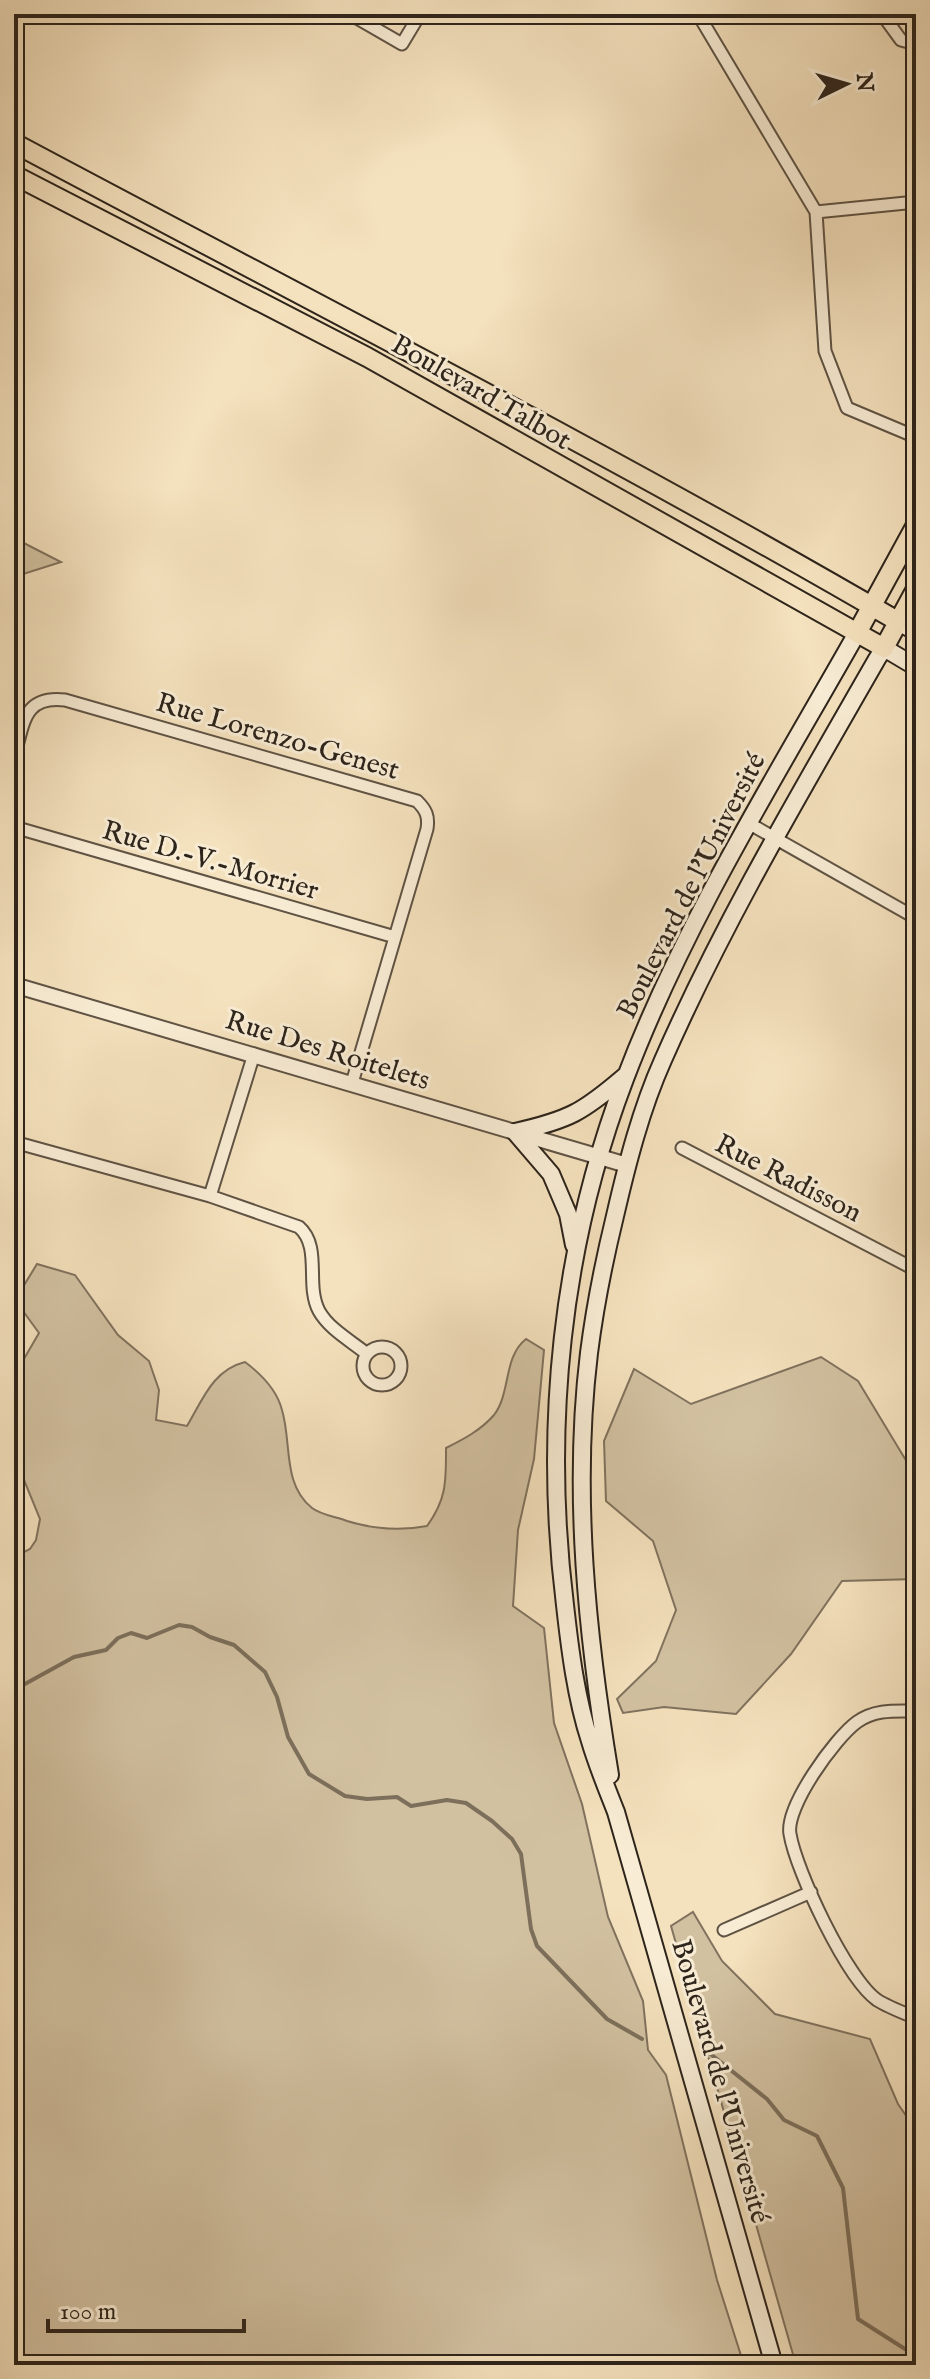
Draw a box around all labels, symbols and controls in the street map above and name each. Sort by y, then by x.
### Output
north arrow [806,44,886,124]
text: N [849,71,879,93]
street label: Boulevard Talbot [385,328,577,459]
street label: Rue Lorenzo-Genest [152,686,403,789]
street label: Boulevard de l'Université [610,747,775,1025]
street label: Rue D.-V.-Morrier [98,814,323,909]
street label: Rue Des Roitelets [221,1004,434,1099]
street label: Rue Radisson [709,1127,867,1231]
street label: Boulevard de l'Université [662,1936,777,2228]
scale bar [48,2283,244,2333]
text: 100 m [60,2297,116,2328]

